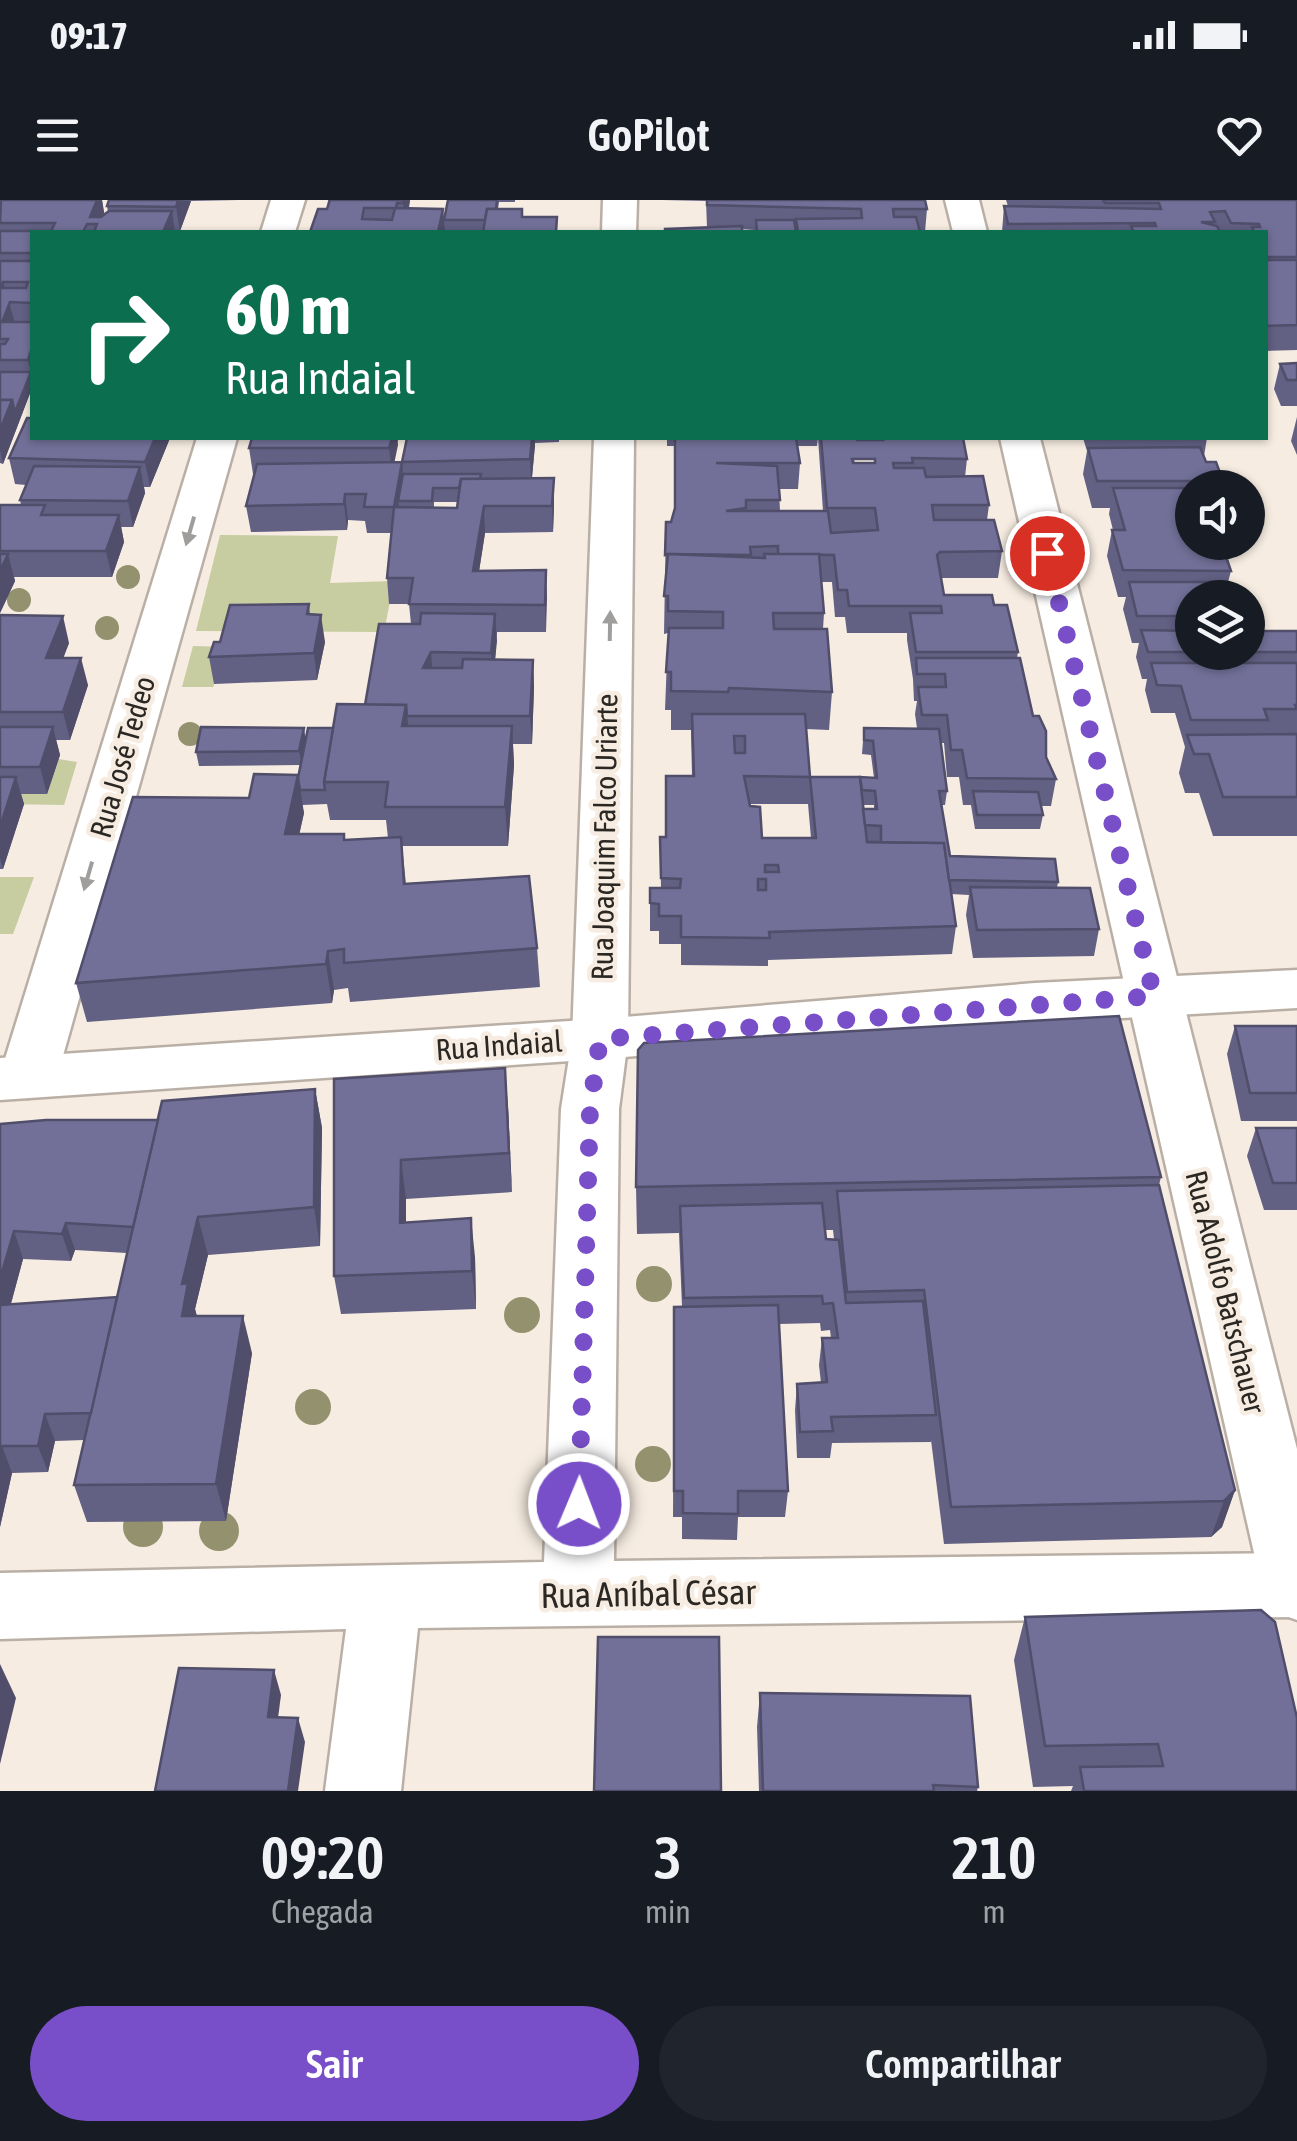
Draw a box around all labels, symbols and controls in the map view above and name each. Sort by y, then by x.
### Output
text: 09:17 [50,14,128,57]
icon: menu [30,108,85,163]
icon: heart [1212,108,1267,163]
text: GoPilot [587,109,710,161]
text: 60 m [225,269,351,349]
icon: right [60,270,190,400]
text: Rua Indaial [225,352,415,404]
map controls [1175,470,1265,670]
button: sound [1175,470,1265,560]
pin [1005,511,1090,596]
one-way arrow [182,516,197,547]
icon: arrive [1020,526,1075,581]
button: layers [1175,580,1265,670]
one-way arrow [602,610,618,642]
street label: Rua José Tedeo [83,672,161,841]
street label: Rua Joaquim Falco Uriarte [584,693,624,981]
one-way arrow [80,861,95,892]
street label: Rua Indaial [435,1024,563,1066]
street label: Rua Adolfo Batschauer [1179,1167,1273,1418]
position arrow [527,1452,631,1556]
street label: Rua Aníbal César [540,1571,757,1615]
text: 09:20 [261,1823,384,1892]
text: 3 [654,1823,682,1892]
text: 210 [952,1823,1036,1892]
text: Chegada [271,1893,374,1930]
text: min [645,1893,691,1930]
text: m [982,1893,1005,1930]
button: Sair [30,2006,639,2121]
button: Compartilhar [659,2006,1267,2121]

